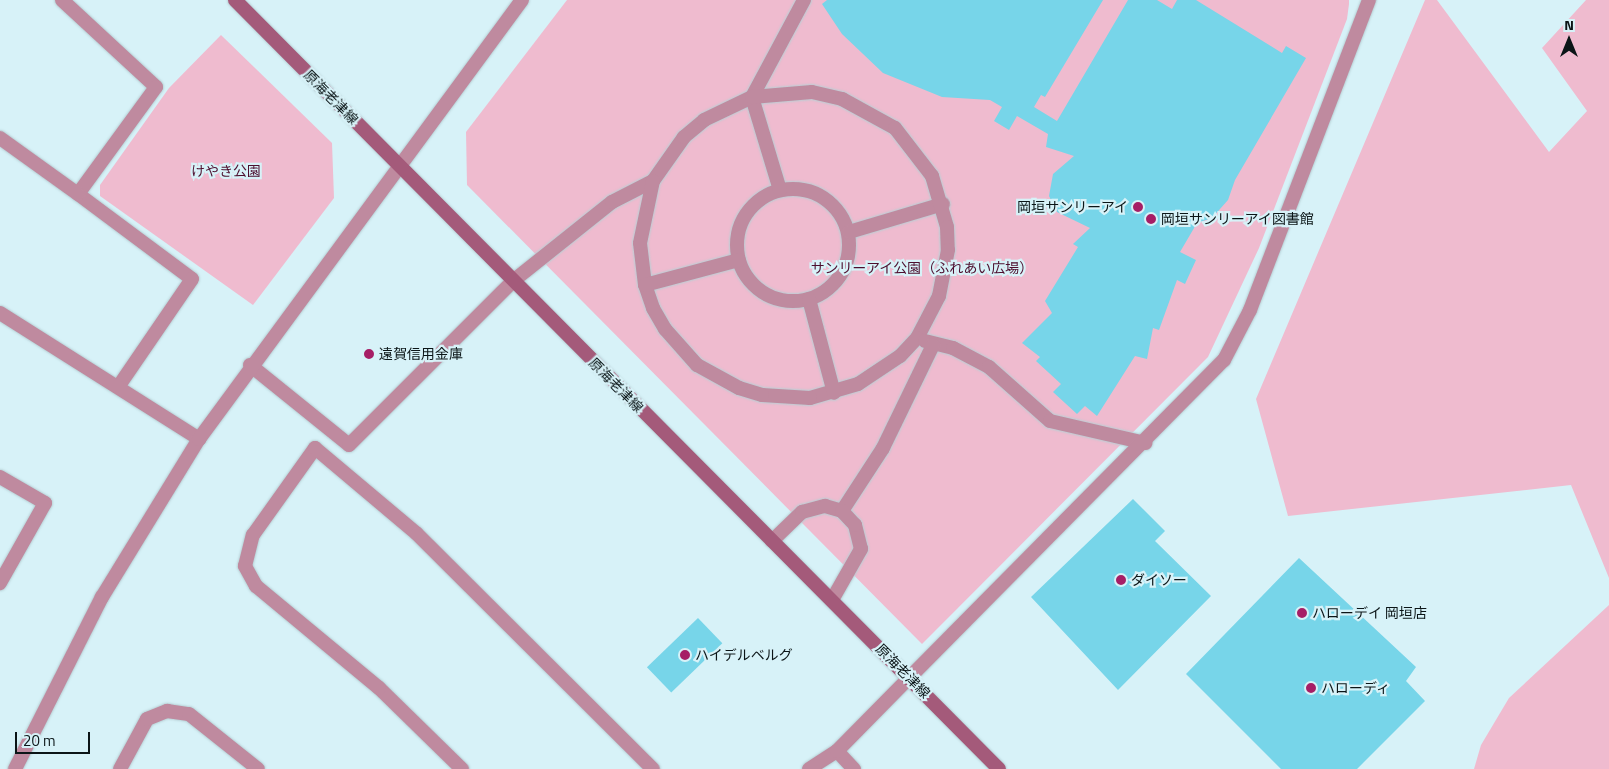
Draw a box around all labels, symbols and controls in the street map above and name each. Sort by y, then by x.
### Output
text: N [1564,14,1574,35]
north arrow [1544,15,1594,65]
street label: 原海老津線 [300,66,362,128]
park label: けやき公園 [191,163,261,179]
place label: 岡垣サンリーアイ [1016,199,1128,215]
marker: 岡垣サンリーアイ [1132,201,1144,213]
place label: 岡垣サンリーアイ図書館 [1161,211,1315,227]
marker: 岡垣サンリーアイ図書館 [1145,213,1157,225]
park label: サンリーアイ公園（ふれあい広場） [810,260,1034,276]
place label: 遠賀信用金庫 [379,346,463,362]
marker: 遠賀信用金庫 [363,348,375,360]
street label: 原海老津線 [585,354,647,416]
place label: ダイソー [1131,572,1187,588]
marker: ダイソー [1115,574,1127,586]
place label: ハローデイ 岡垣店 [1312,605,1427,621]
marker: ハローデイ 岡垣店 [1296,607,1308,619]
street label: 原海老津線 [872,640,934,702]
place label: ハイデルベルグ [695,647,793,663]
marker: ハイデルベルグ [679,649,691,661]
place label: ハローディ [1321,680,1391,696]
marker: ハローディ [1305,682,1317,694]
scale bar [18,722,92,754]
text: 20 m [23,729,56,752]

